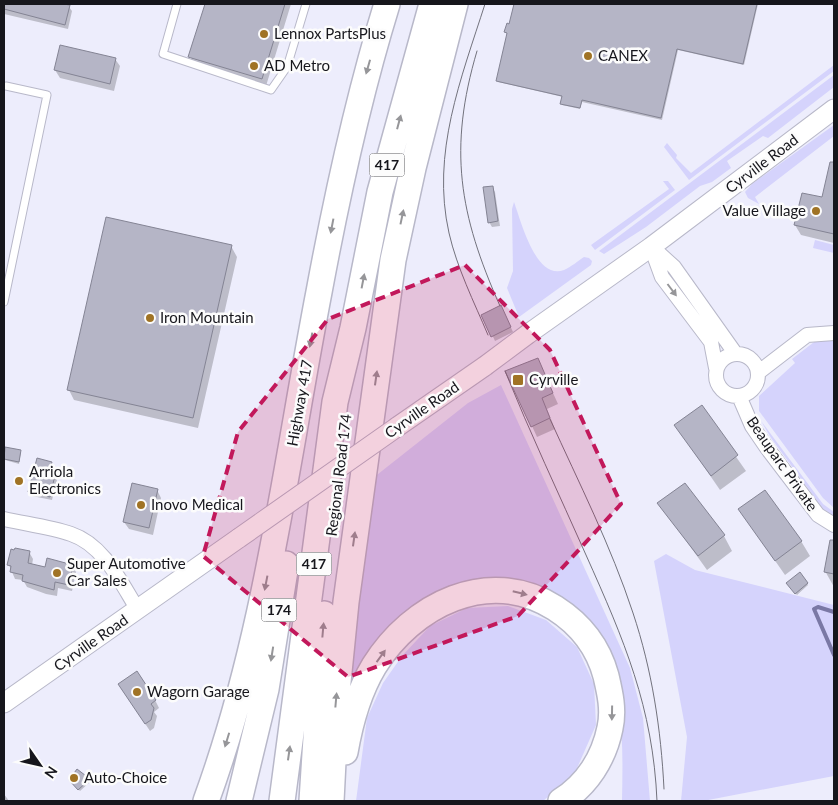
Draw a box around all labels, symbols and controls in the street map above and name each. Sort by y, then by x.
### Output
place label: Lennox PartsPlus [274,24,386,42]
marker: Lennox PartsPlus [258,28,270,40]
place label: CANEX [598,46,648,64]
marker: CANEX [582,50,594,62]
place label: AD Metro [264,56,330,74]
marker: AD Metro [248,60,260,72]
one-way arrow [364,60,372,75]
one-way arrow [395,115,403,130]
street label: Cyrville Road [721,130,801,196]
road number: 417 [370,154,404,176]
place label: Value Village [722,201,806,219]
marker: Value Village [810,205,822,217]
one-way arrow [398,210,406,225]
one-way arrow [328,218,336,234]
one-way arrow [359,272,367,288]
one-way arrow [666,283,677,296]
place label: Iron Mountain [160,308,254,326]
marker: Iron Mountain [144,312,156,324]
one-way arrow [306,332,314,348]
street label: Highway 417 [283,358,316,447]
one-way arrow [372,369,380,385]
place label: Cyrville [529,370,578,388]
marker: Cyrville [511,373,525,387]
street label: Cyrville Road [381,377,462,441]
street label: Regional Road 174 [322,412,354,537]
street label: Beauparc Private [743,413,822,514]
place label: Arriola Electronics [29,462,101,497]
marker: Arriola Electronics [13,475,25,487]
place label: Inovo Medical [151,495,243,513]
marker: Inovo Medical [135,499,147,511]
one-way arrow [350,530,358,546]
road number: 417 [296,552,332,576]
place label: Super Automotive Car Sales [67,554,186,589]
marker: Super Automotive Car Sales [51,567,63,579]
one-way arrow [262,575,270,590]
one-way arrow [513,589,528,597]
road number: 174 [262,598,296,622]
street label: Cyrville Road [50,610,131,674]
one-way arrow [319,622,327,638]
one-way arrow [267,646,275,662]
one-way arrow [376,650,387,663]
place label: Wagorn Garage [147,682,250,700]
marker: Wagorn Garage [131,686,143,698]
one-way arrow [333,692,341,708]
one-way arrow [607,705,615,721]
one-way arrow [222,733,230,748]
north arrow [15,740,65,790]
one-way arrow [285,745,293,761]
text: N [41,763,61,782]
place label: Auto-Choice [84,768,167,786]
marker: Auto-Choice [68,772,80,784]

